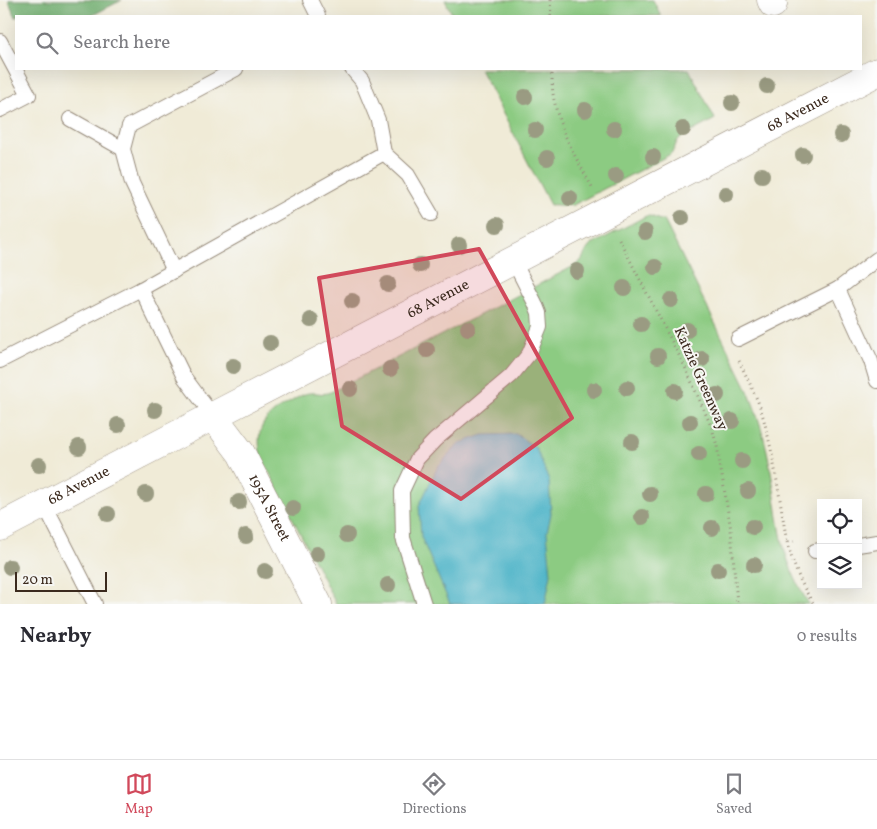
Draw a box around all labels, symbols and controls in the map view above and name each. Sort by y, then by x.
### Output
search box [15,15,862,70]
icon: search [33,29,61,57]
text: Search here [73,30,170,56]
street label: 68 Avenue [763,88,833,138]
street label: 68 Avenue [404,274,473,324]
street label: Katzie Greenway [668,324,732,434]
street label: 68 Avenue [44,461,114,511]
street label: 195A Street [243,470,295,545]
map controls [817,499,862,589]
button: locate [817,499,862,544]
button: layers [817,544,862,589]
scale bar [15,569,108,592]
text: 20 m [22,571,53,590]
text: Nearby [20,622,91,651]
text: 0 results [797,626,857,648]
tab: Map [125,770,153,819]
tab: Directions [402,770,467,819]
tab: Saved [716,770,752,819]

